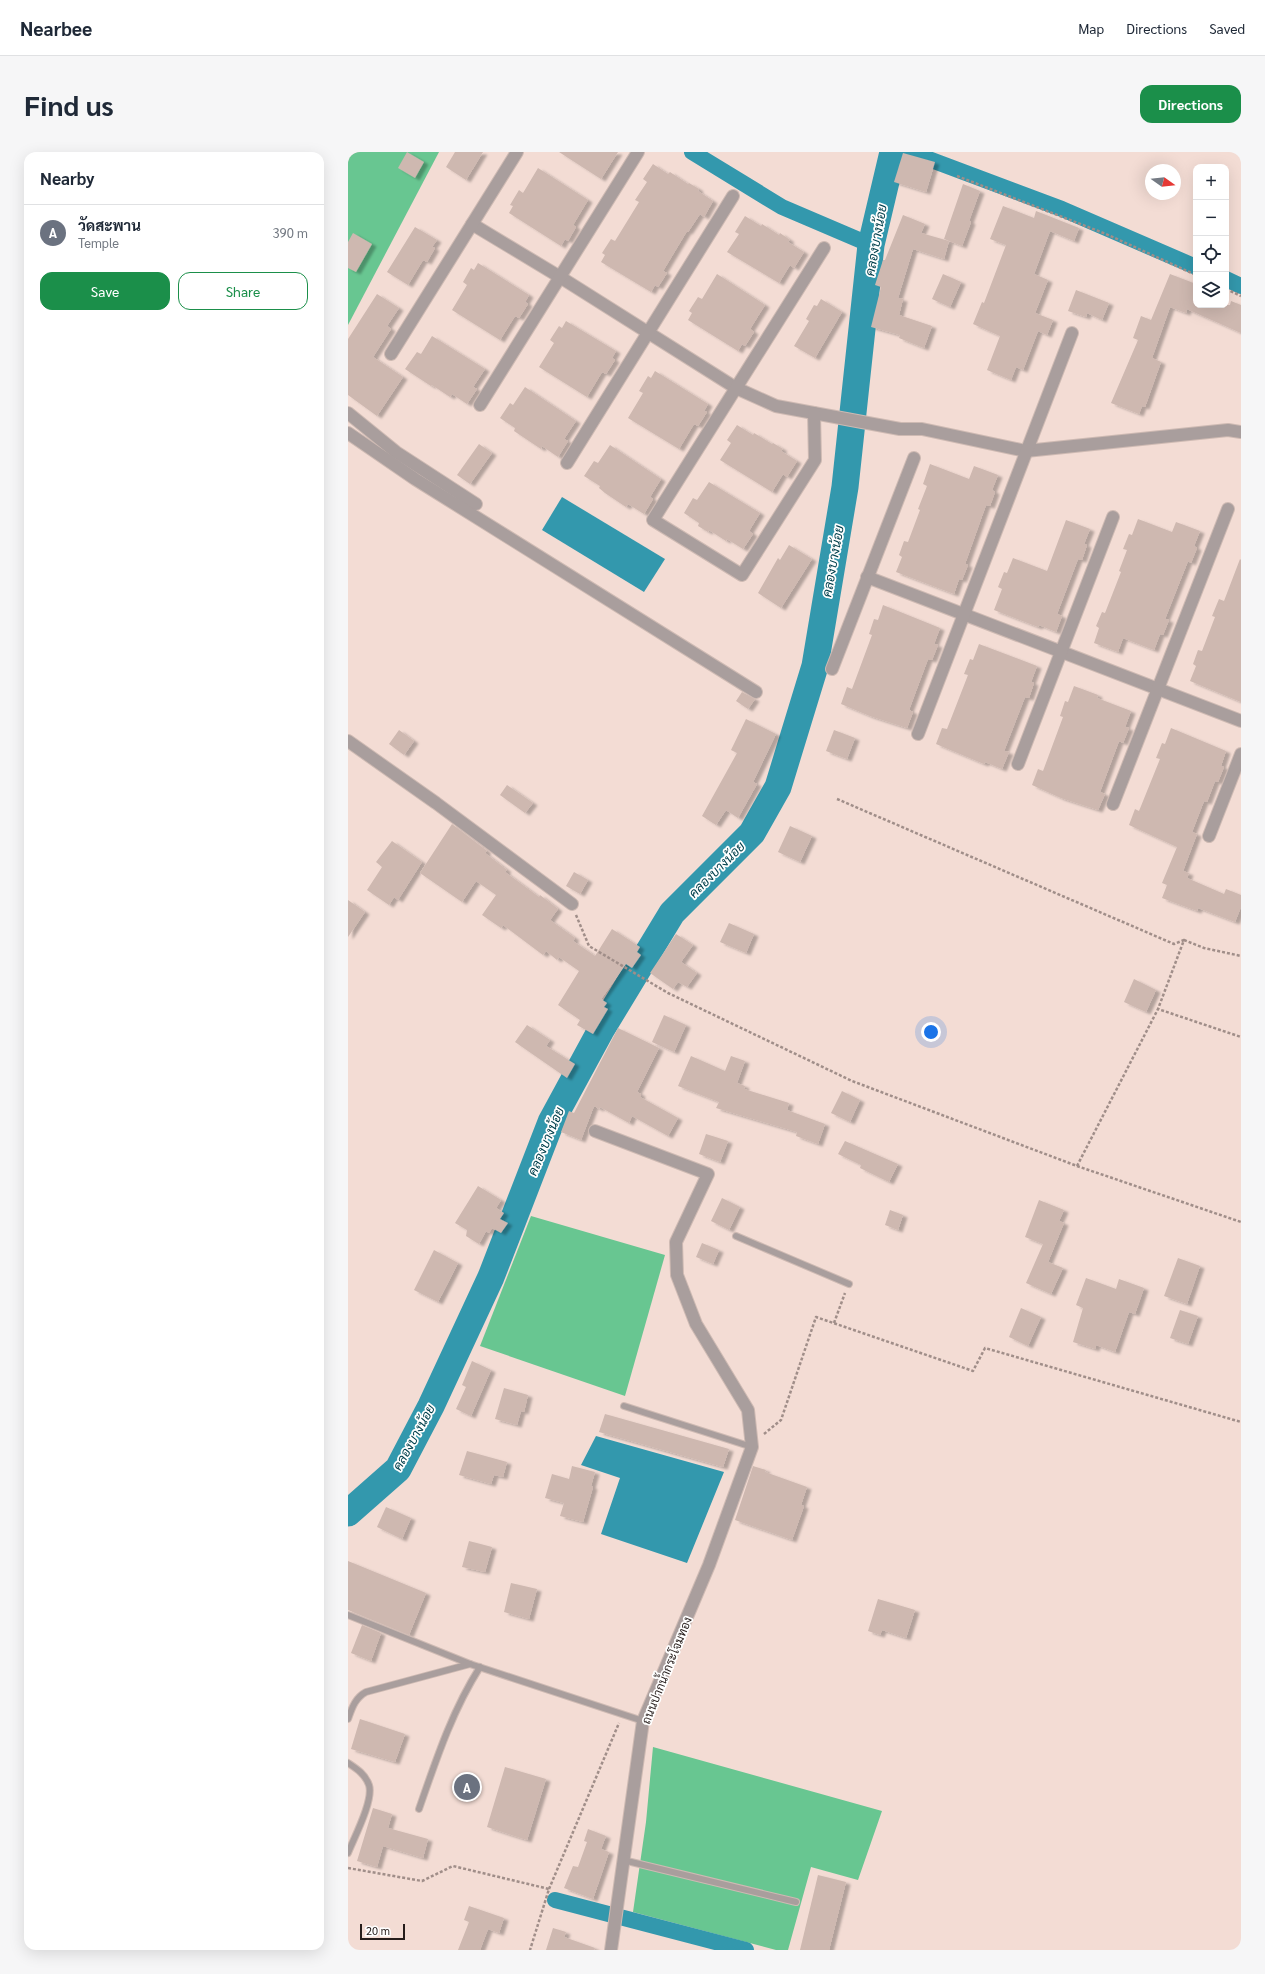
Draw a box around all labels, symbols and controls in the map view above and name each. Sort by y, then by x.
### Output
text: Nearbee [20,16,92,40]
text: Map [1078,19,1104,37]
text: Directions [1126,19,1187,37]
text: Saved [1209,19,1245,37]
button: Directions [1140,85,1241,123]
text: Find us [24,86,114,122]
north arrow [1145,164,1181,200]
map controls [1193,164,1229,308]
button: + [1193,164,1229,200]
text: Nearby [40,167,95,189]
button: − [1193,200,1229,236]
water label: คลองบางน้อย [860,202,890,277]
text: วัดสะพาน [78,215,141,234]
text: A [49,224,57,241]
text: 390 m [272,224,308,241]
text: Temple [78,234,119,251]
button: locate [1193,236,1229,272]
button: Save [40,272,170,310]
button: Share [178,272,308,310]
button: layers [1193,272,1229,308]
water label: คลองบางน้อย [817,523,847,598]
water label: คลองบางน้อย [684,837,748,901]
your location [921,1022,941,1042]
water label: คลองบางน้อย [523,1104,567,1178]
water label: คลองบางน้อย [388,1401,438,1473]
street label: ถนนปากน้ำกระโจมทอง [635,1613,695,1726]
pin: A [454,1772,480,1802]
scale bar [360,1922,405,1941]
text: 20 m [366,1923,390,1938]

